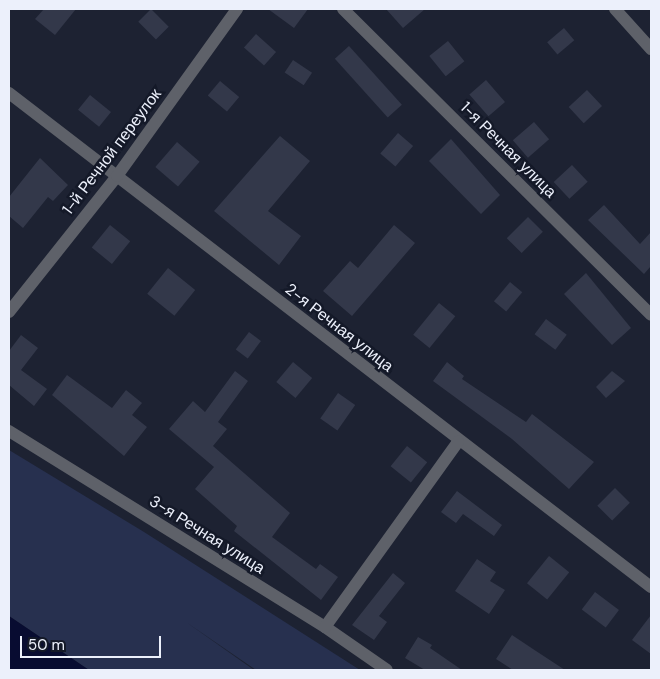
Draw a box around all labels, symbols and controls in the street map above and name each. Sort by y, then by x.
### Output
street label: 1-й Речной переулок [58,85,166,219]
street label: 1-я Речная улица [456,98,560,202]
street label: 2-я Речная улица [281,280,397,376]
street label: 3-я Речная улица [146,492,268,578]
scale bar [22,626,164,658]
text: 50 m [28,635,65,655]

